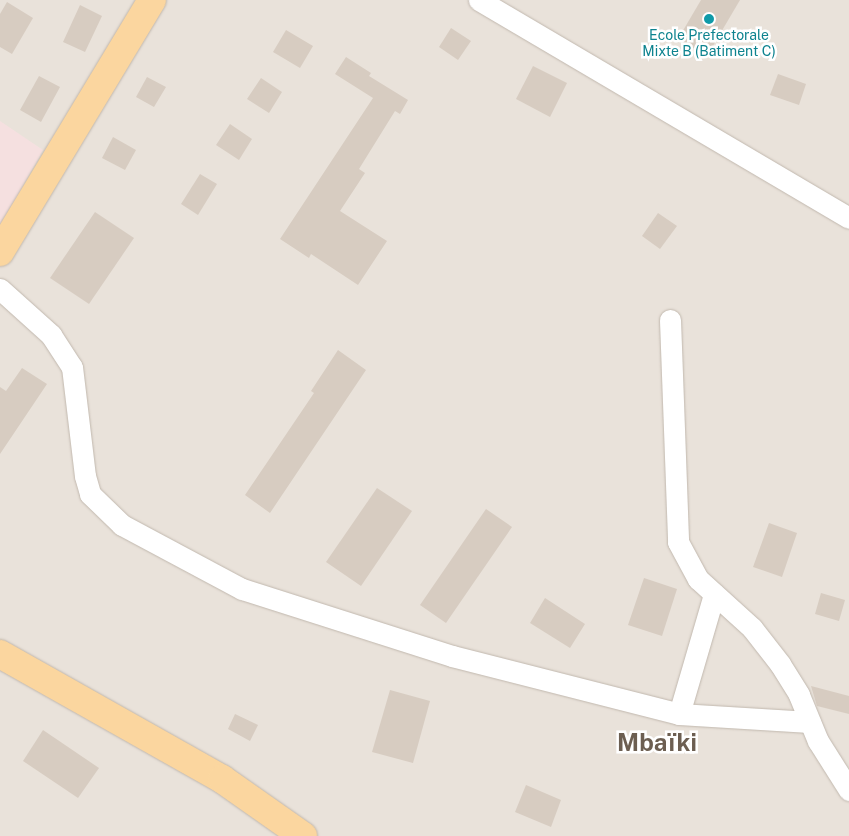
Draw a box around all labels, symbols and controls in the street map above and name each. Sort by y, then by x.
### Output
marker: Ecole Prefectorale Mixte B (Batiment C) [703,13,715,25]
place label: Ecole Prefectorale Mixte B (Batiment C) [642,27,776,59]
district label: Mbaïki [617,729,697,757]

